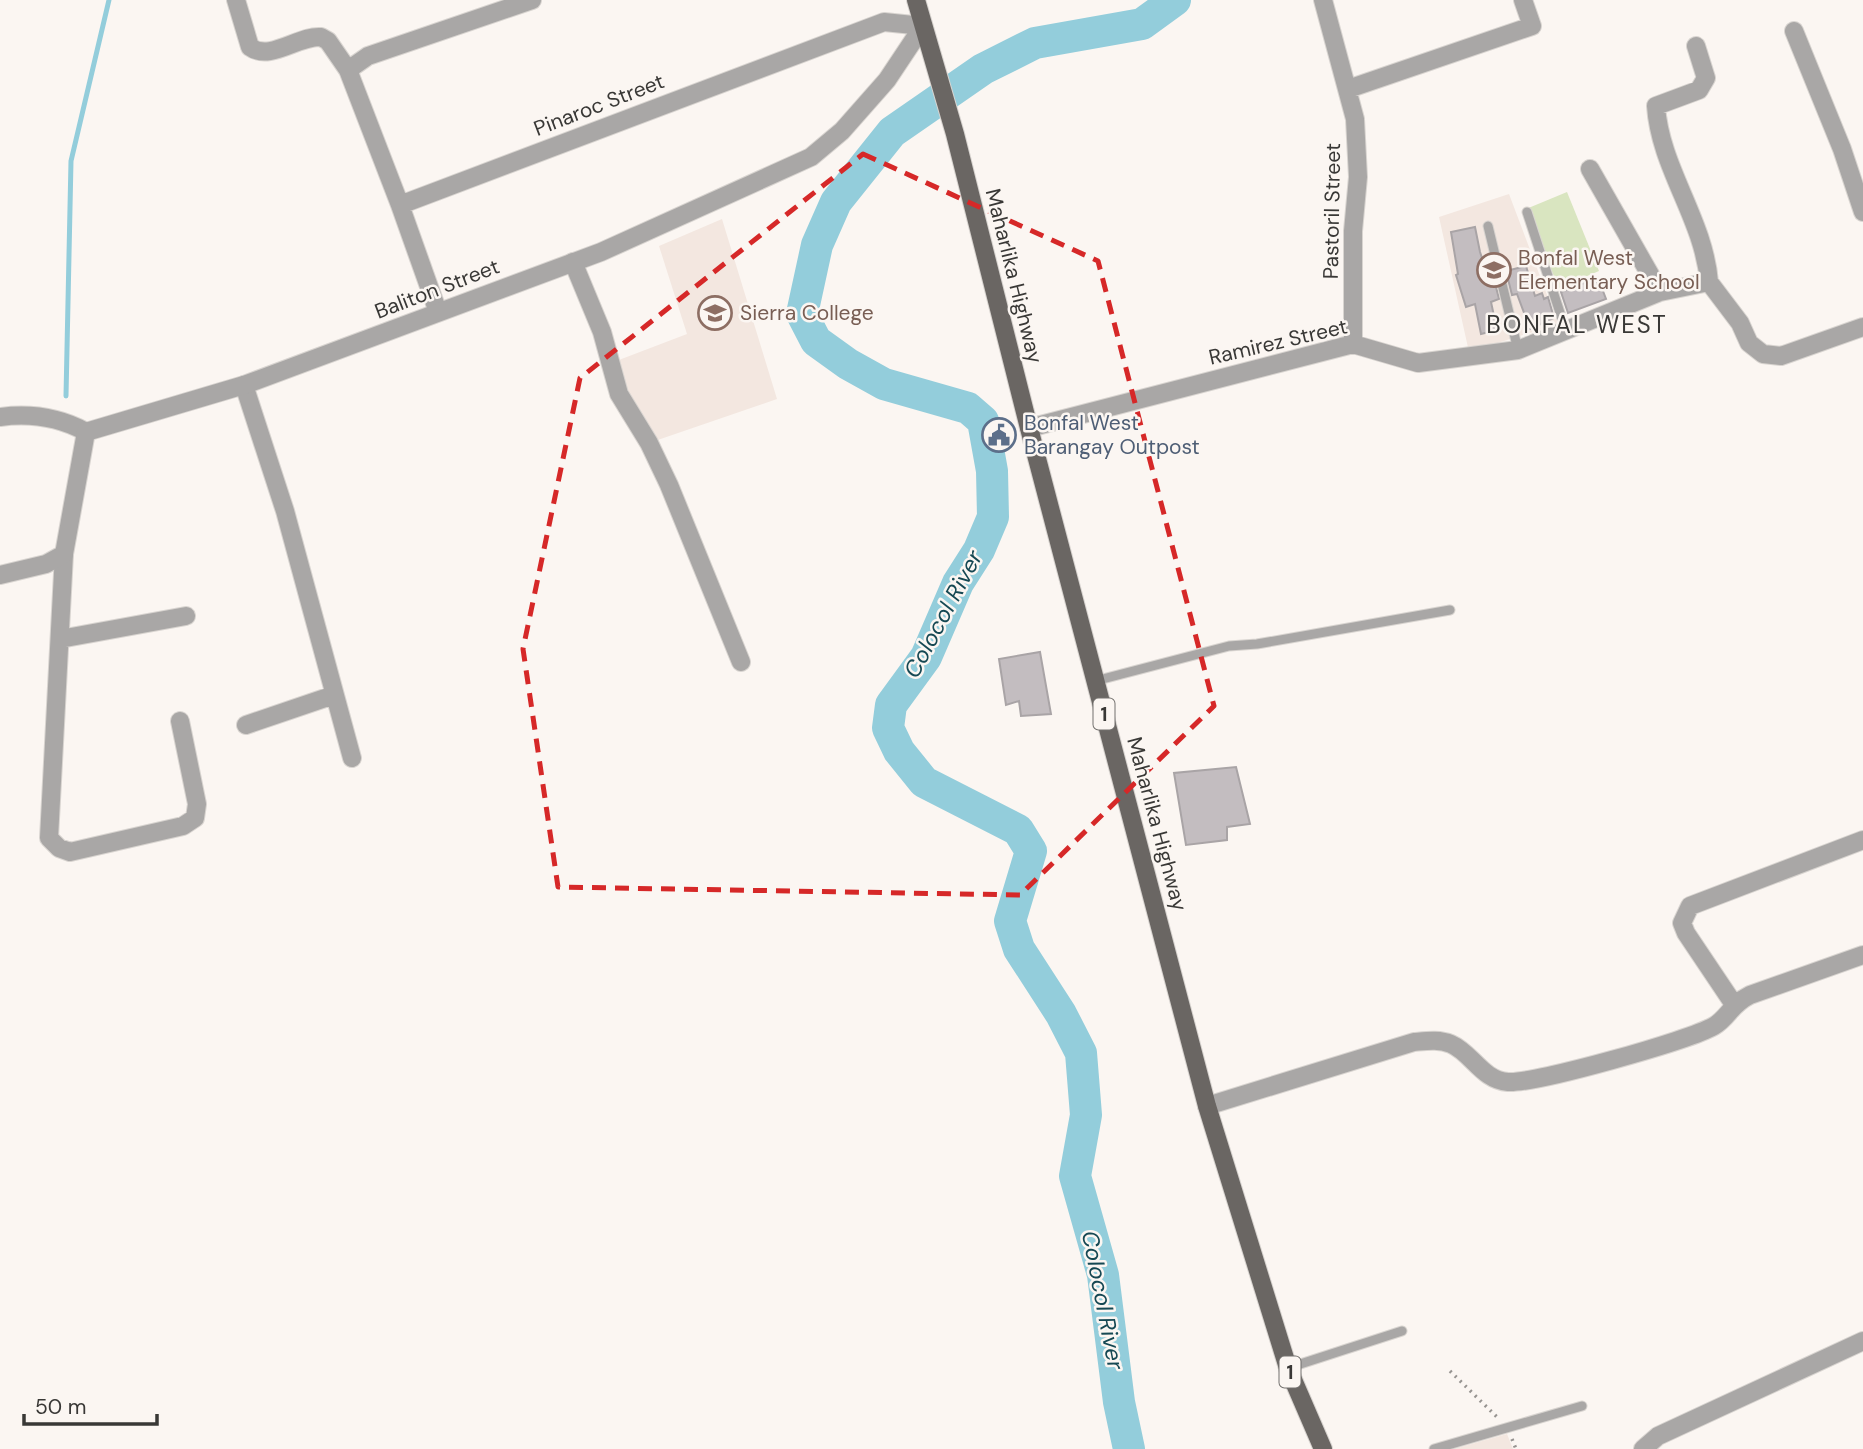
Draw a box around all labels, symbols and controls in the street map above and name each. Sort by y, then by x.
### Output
street label: Pinaroc Street [530,67,668,143]
street label: Pastoril Street [1317,143,1347,279]
street label: Maharlika Highway [979,186,1049,367]
place label: Bonfal West Elementary School [1518,244,1700,296]
school or university icon: Bonfal West Elementary School [1475,251,1513,289]
street label: Baliton Street [371,252,503,326]
school or university icon: Sierra College [696,294,734,332]
place label: Sierra College [740,299,874,327]
district label: BONFAL WEST [1486,309,1668,340]
street label: Ramirez Street [1206,312,1350,372]
place label: Bonfal West Barangay Outpost [1024,409,1200,461]
public building icon: Bonfal West Barangay Outpost [980,416,1018,454]
water label: Colocol River [897,544,990,683]
road number: 1 [1094,698,1114,730]
street label: Maharlika Highway [1120,734,1194,914]
water label: Colocol River [1075,1228,1131,1373]
road number: 1 [1280,1356,1300,1388]
scale bar [24,1382,158,1426]
text: 50 m [35,1393,86,1421]

